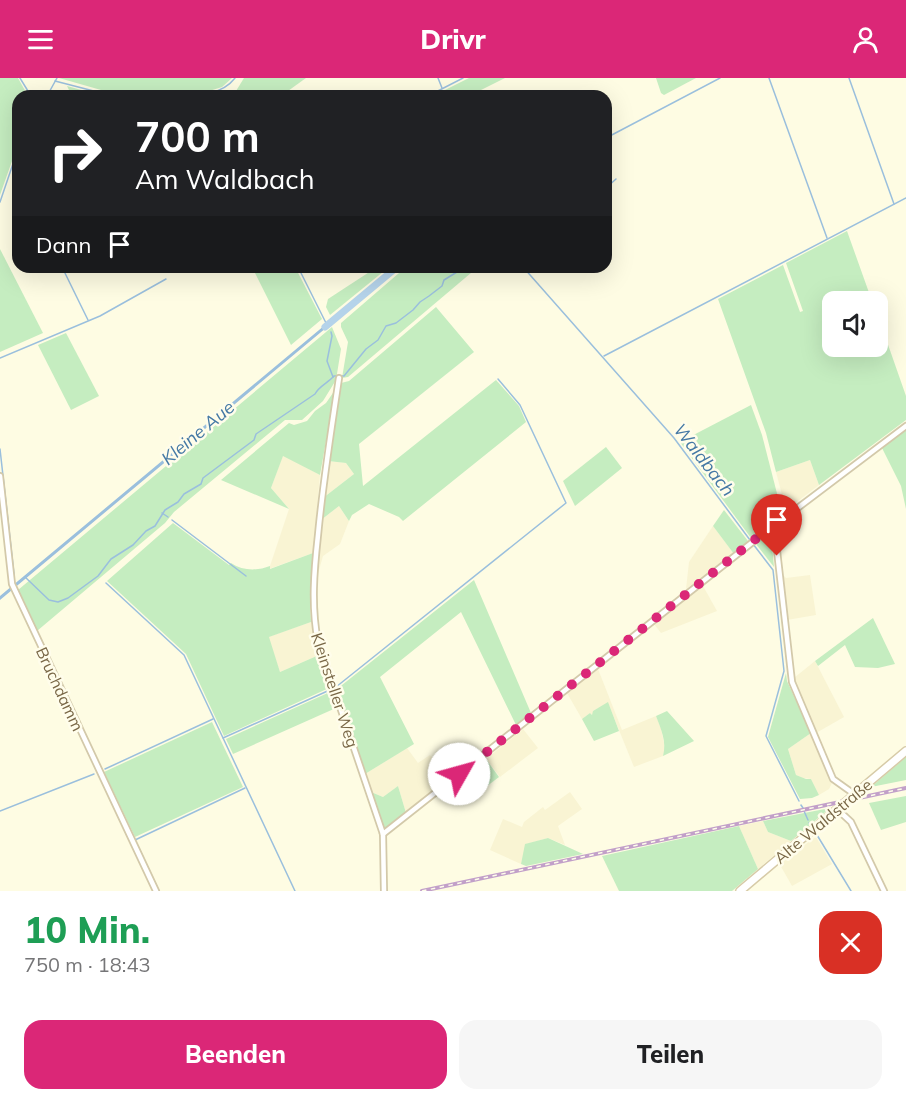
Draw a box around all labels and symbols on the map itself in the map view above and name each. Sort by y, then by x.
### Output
water label: Kleine Aue [156,395,239,470]
water label: Waldbach [669,419,740,501]
pin [751,494,802,556]
street label: Kleinsteller Weg [307,630,363,750]
street label: Bruchdamm [32,644,88,734]
position arrow [427,742,491,806]
street label: Alte Waldstraße [770,774,876,868]

